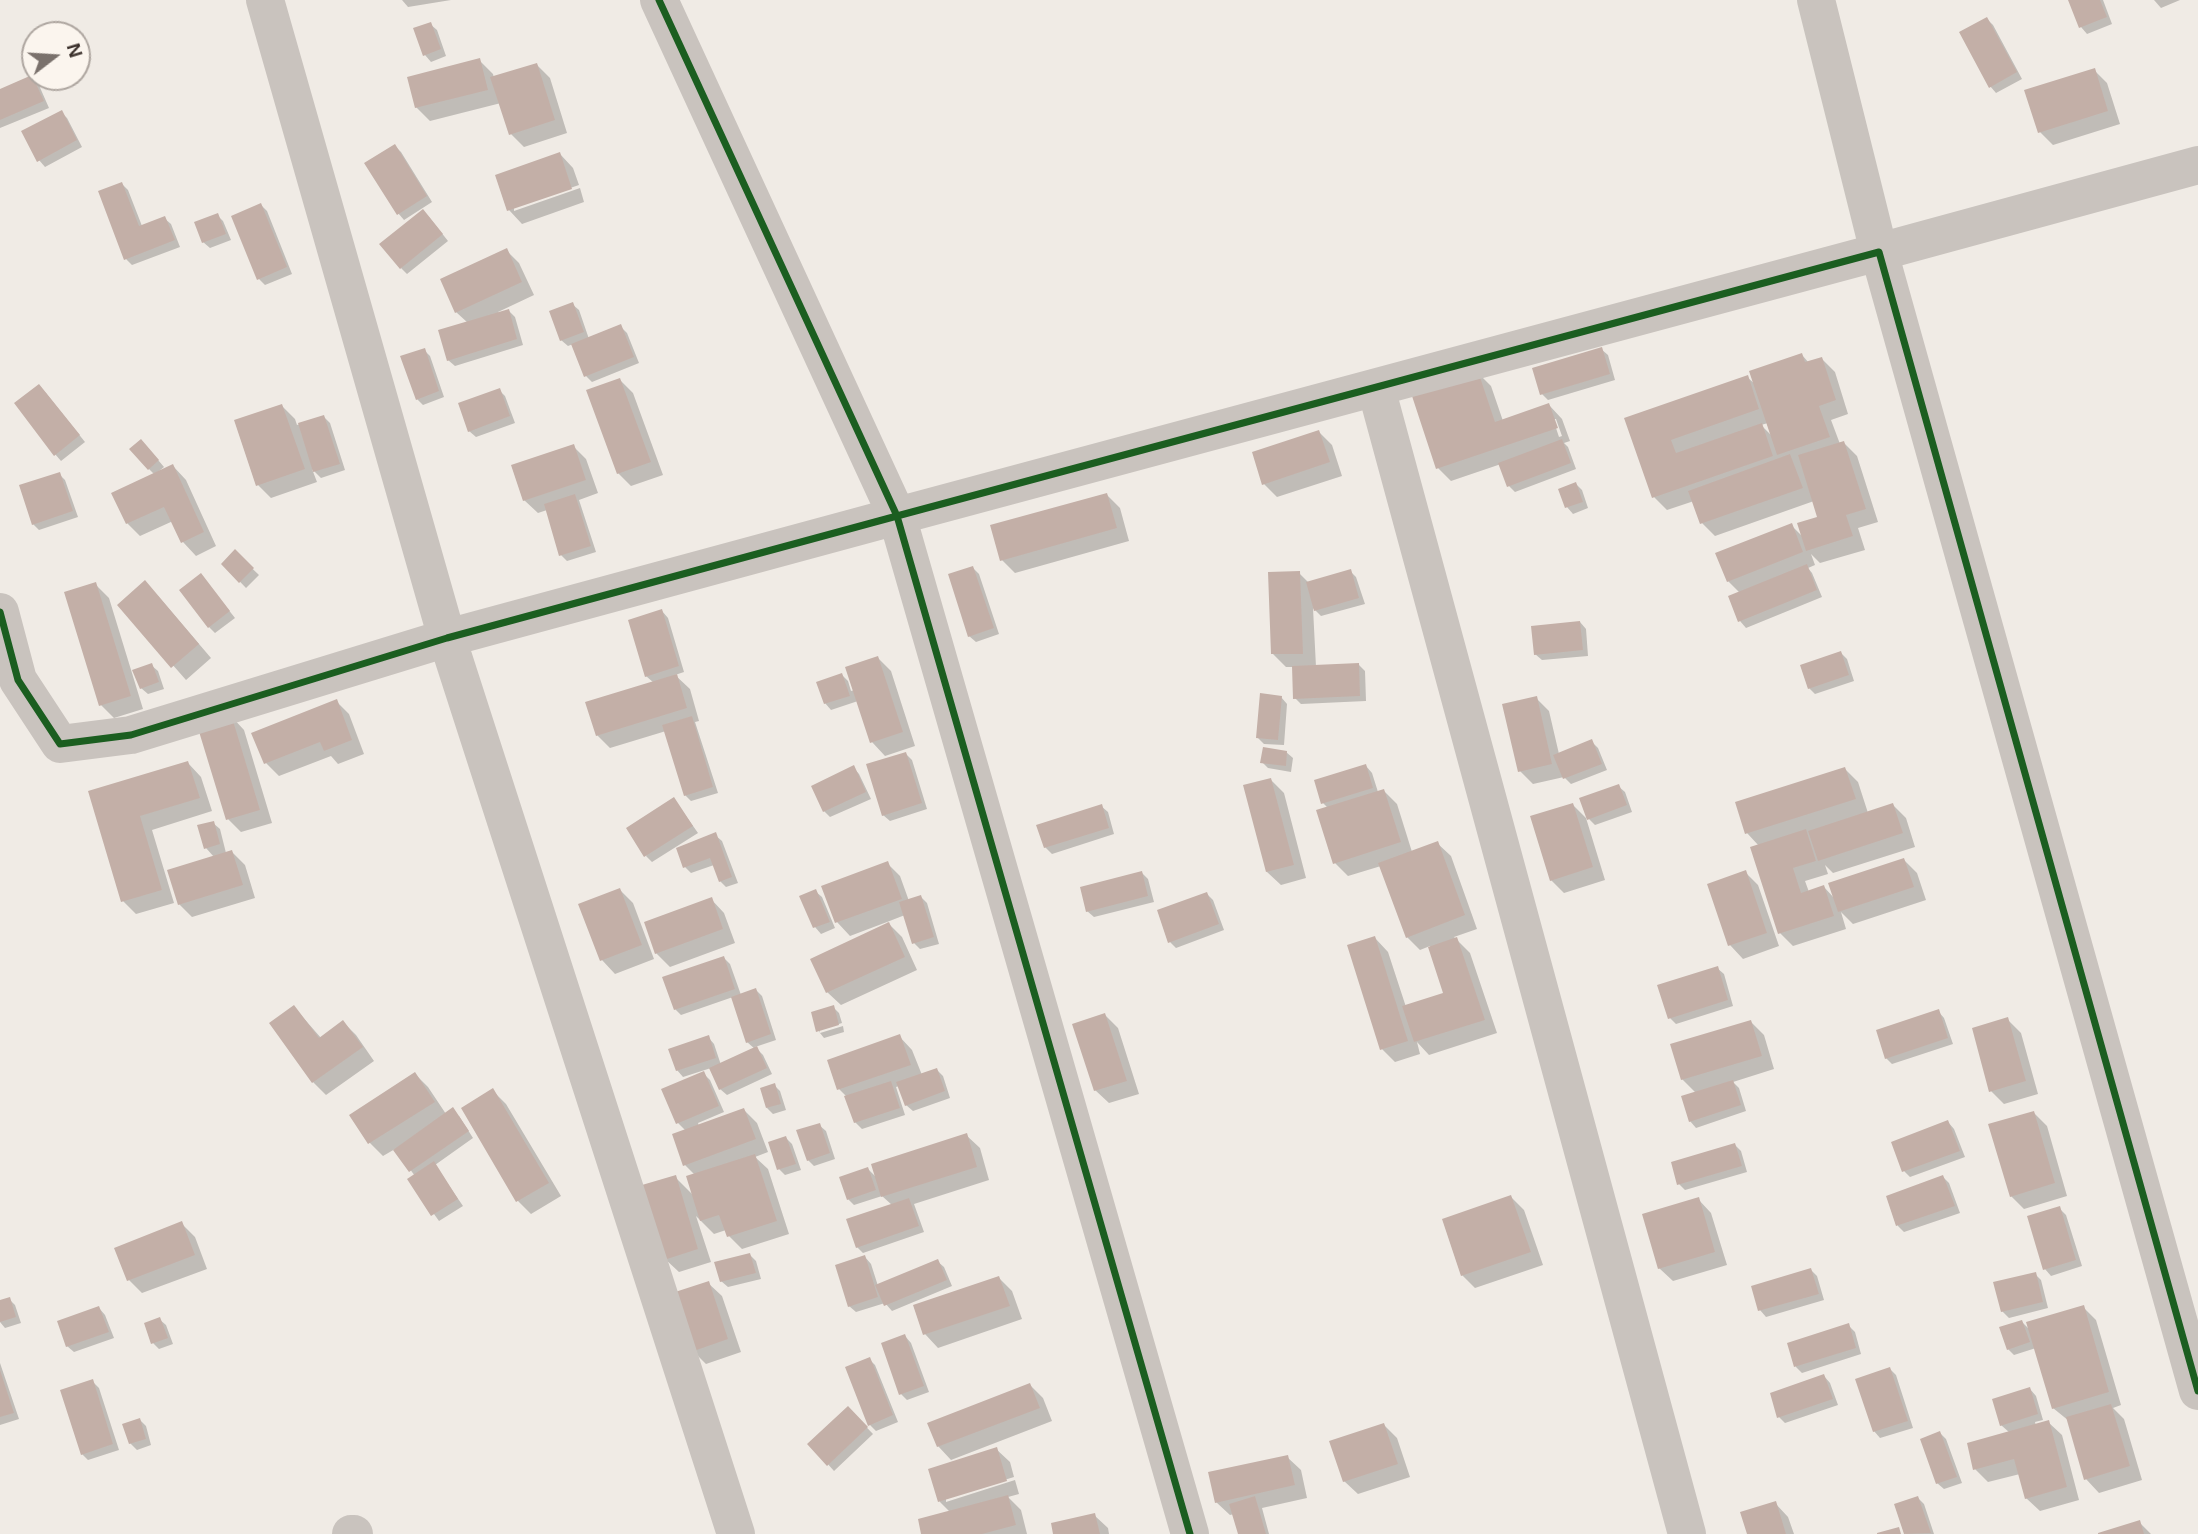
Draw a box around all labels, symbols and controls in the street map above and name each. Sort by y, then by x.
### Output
north arrow [21,21,91,91]
text: N [63,41,87,60]

